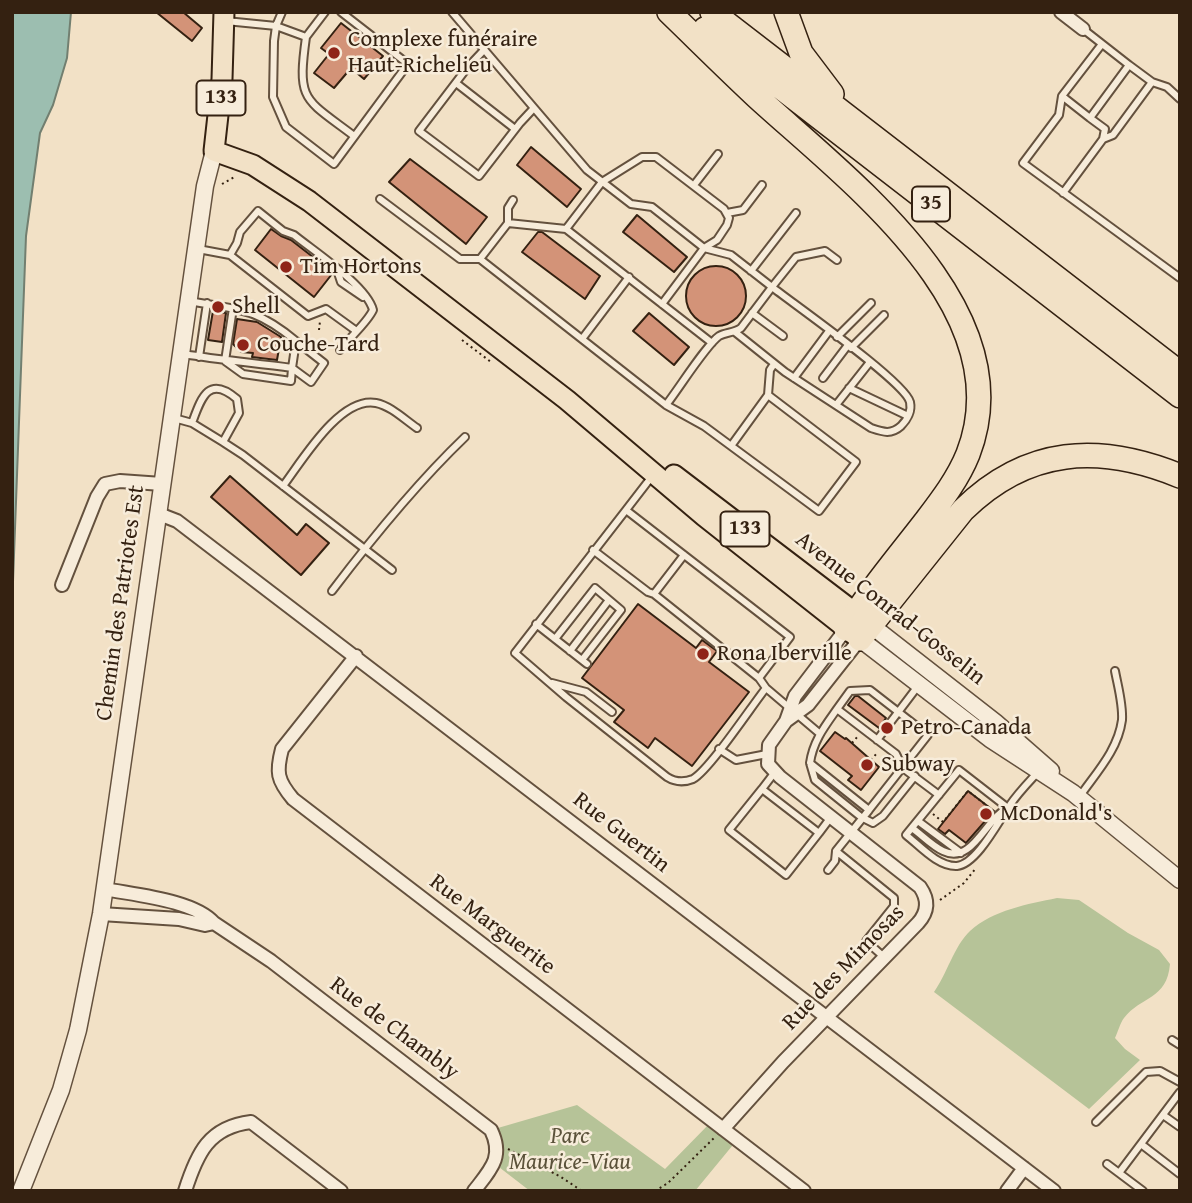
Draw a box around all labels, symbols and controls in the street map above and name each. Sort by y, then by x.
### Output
place label: Complexe funéraire Haut-Richelieu [348,26,538,80]
marker: Complexe funéraire Haut-Richelieu [326,45,342,61]
road number: 133 [196,80,246,116]
road number: 35 [912,186,950,222]
place label: Tim Hortons [300,253,422,281]
marker: Tim Hortons [278,259,294,275]
place label: Shell [232,293,280,321]
marker: Shell [210,299,226,315]
place label: Couche-Tard [257,331,380,359]
marker: Couche-Tard [235,337,251,353]
street label: Chemin des Patriotes Est [91,483,151,723]
road number: 133 [720,512,770,546]
street label: Avenue Conrad-Gosselin [790,526,990,692]
place label: Rona Iberville [717,640,852,668]
marker: Rona Iberville [695,646,711,662]
place label: Petro-Canada [901,714,1031,742]
marker: Petro-Canada [879,720,895,736]
place label: Subway [881,751,955,779]
marker: Subway [859,757,875,773]
street label: Rue Guertin [567,787,675,879]
place label: McDonald's [1000,800,1112,828]
marker: McDonald's [978,806,994,822]
street label: Rue Marguerite [424,869,560,981]
street label: Rue des Mimosas [777,900,911,1036]
street label: Rue de Chambly [324,971,464,1087]
park label: Parc Maurice-Viau [509,1123,631,1177]

